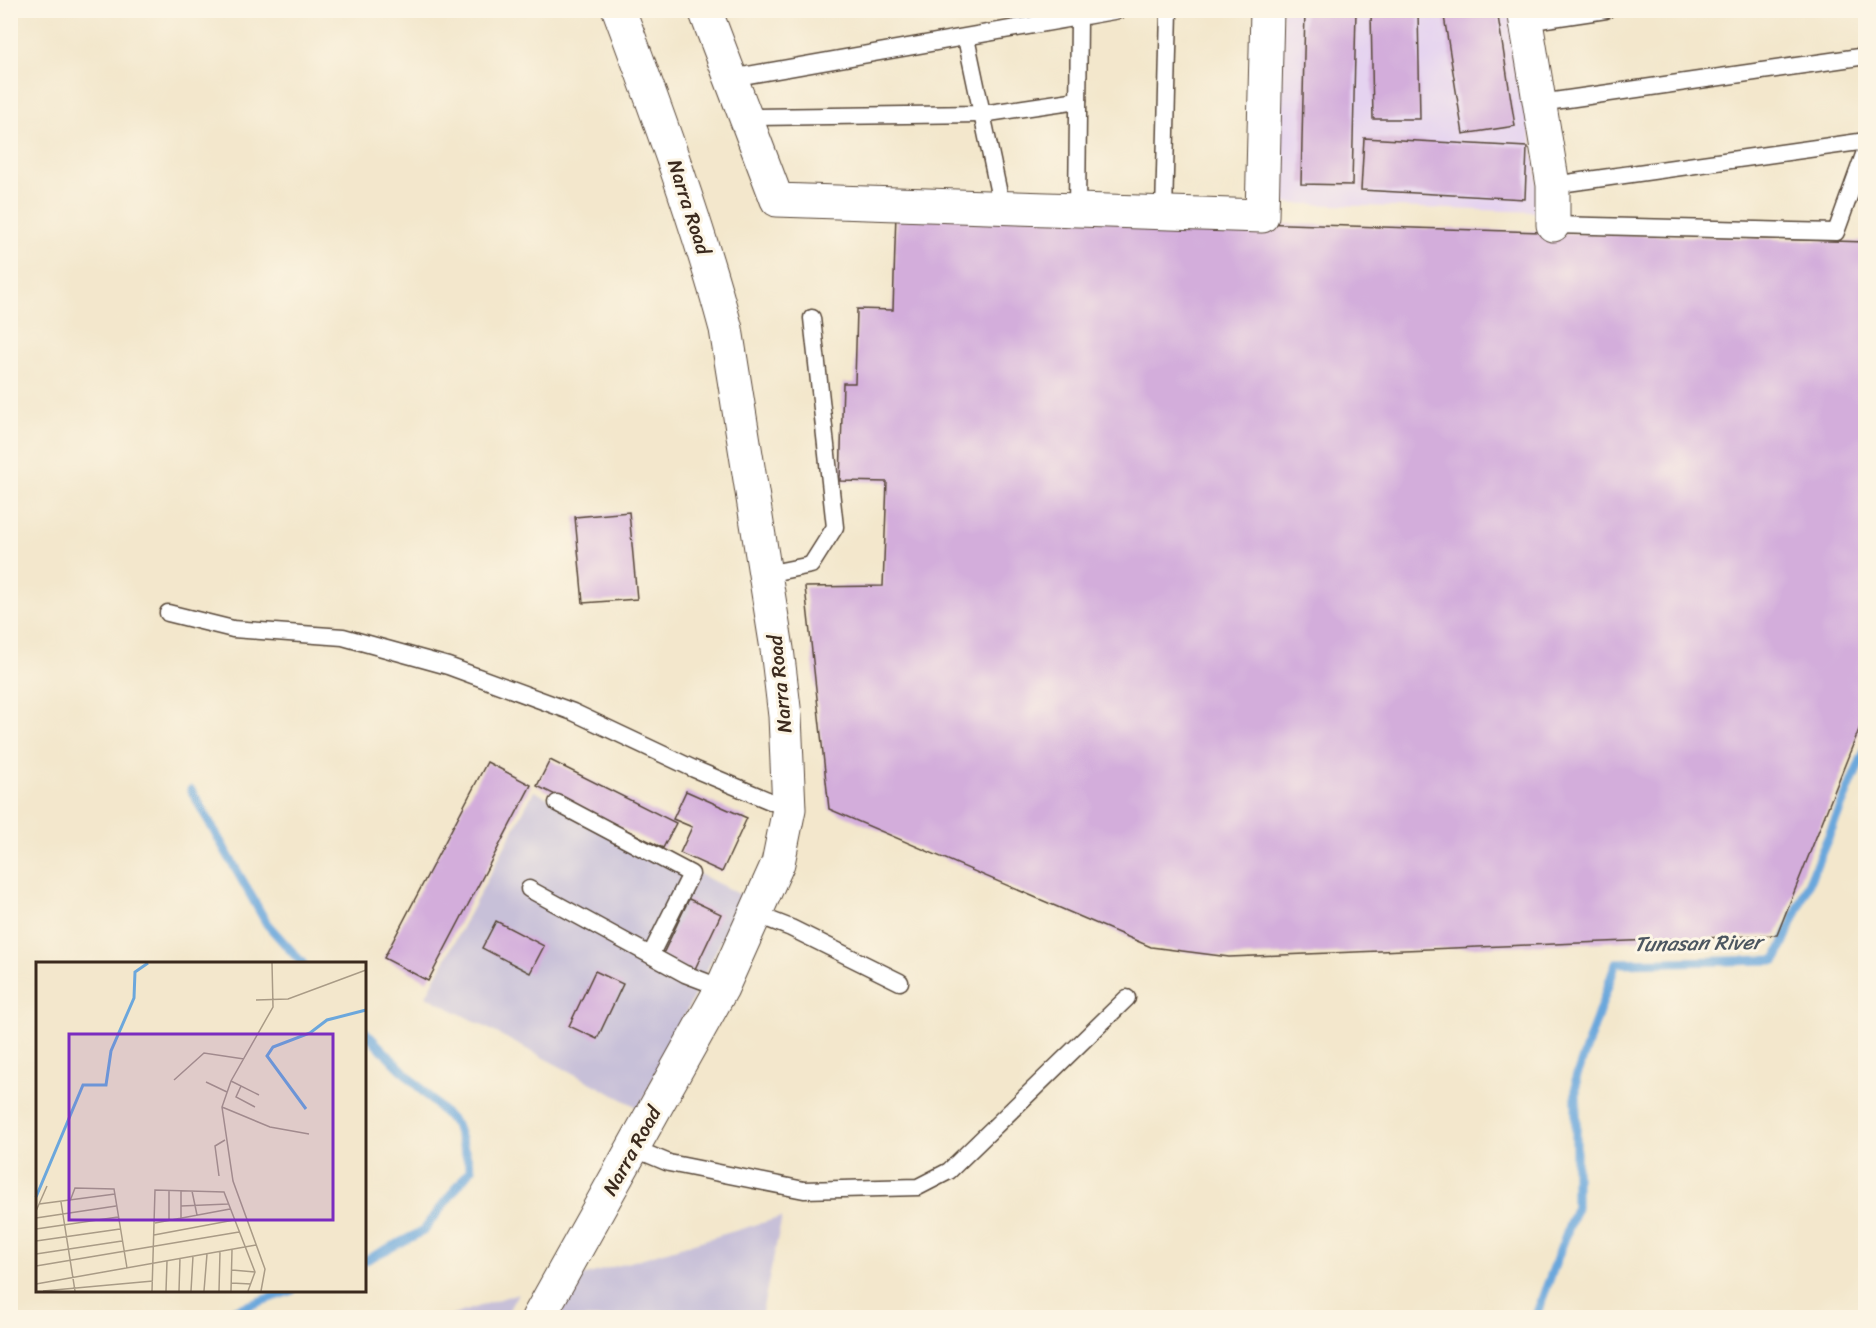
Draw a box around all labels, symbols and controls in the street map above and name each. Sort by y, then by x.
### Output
street label: Narra Road [657,155,721,260]
street label: Narra Road [757,632,803,735]
water label: Tunasan River [1634,923,1767,963]
inset map [36,962,366,1292]
street label: Narra Road [593,1098,672,1202]

